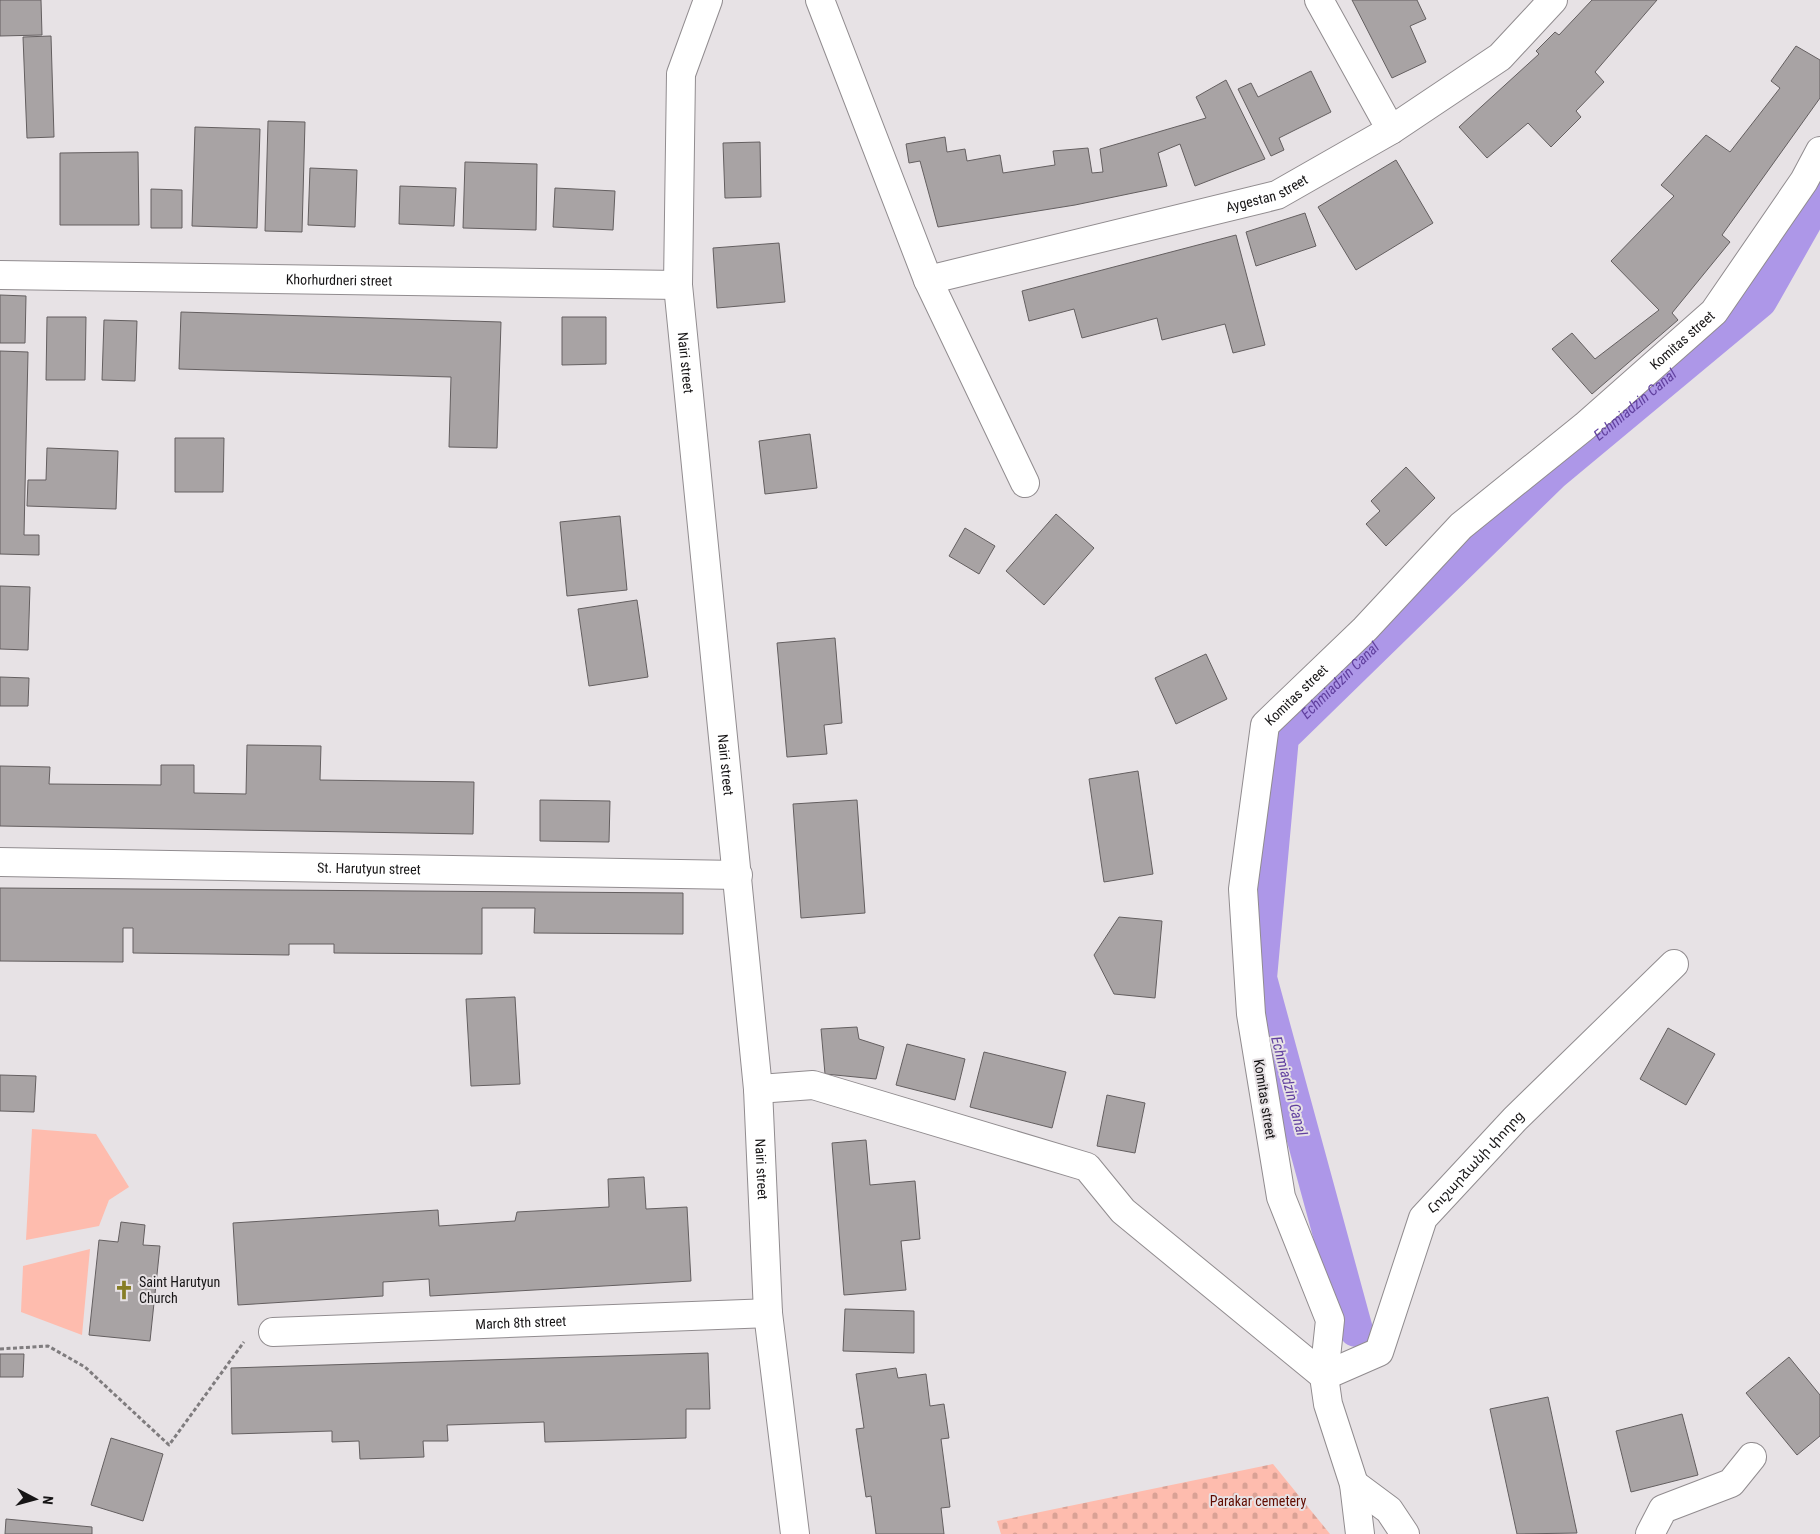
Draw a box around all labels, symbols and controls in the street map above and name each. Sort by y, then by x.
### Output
street label: Aygestan street [1224,171,1310,215]
street label: Khorhurdneri street [286,271,392,289]
street label: Komitas street [1647,307,1718,373]
street label: Nairi street [675,332,697,394]
water label: Echmiadzin Canal [1590,365,1681,444]
water label: Echmiadzin Canal [1297,638,1383,722]
street label: Komitas street [1262,661,1331,729]
street label: Nairi street [715,734,737,796]
street label: St. Harutyun street [317,860,421,877]
water label: Echmiadzin Canal [1267,1034,1311,1138]
street label: Komitas street [1251,1058,1279,1140]
street label: Հուշարձանի փողոց [1424,1107,1527,1216]
street label: Nairi street [752,1138,771,1200]
place label: Saint Harutyun Church [139,1274,220,1306]
church icon: Saint Harutyun Church [113,1279,135,1301]
street label: March 8th street [475,1313,567,1332]
north arrow [10,1474,60,1524]
park label: Parakar cemetery [1210,1493,1306,1509]
text: N [40,1495,56,1505]

